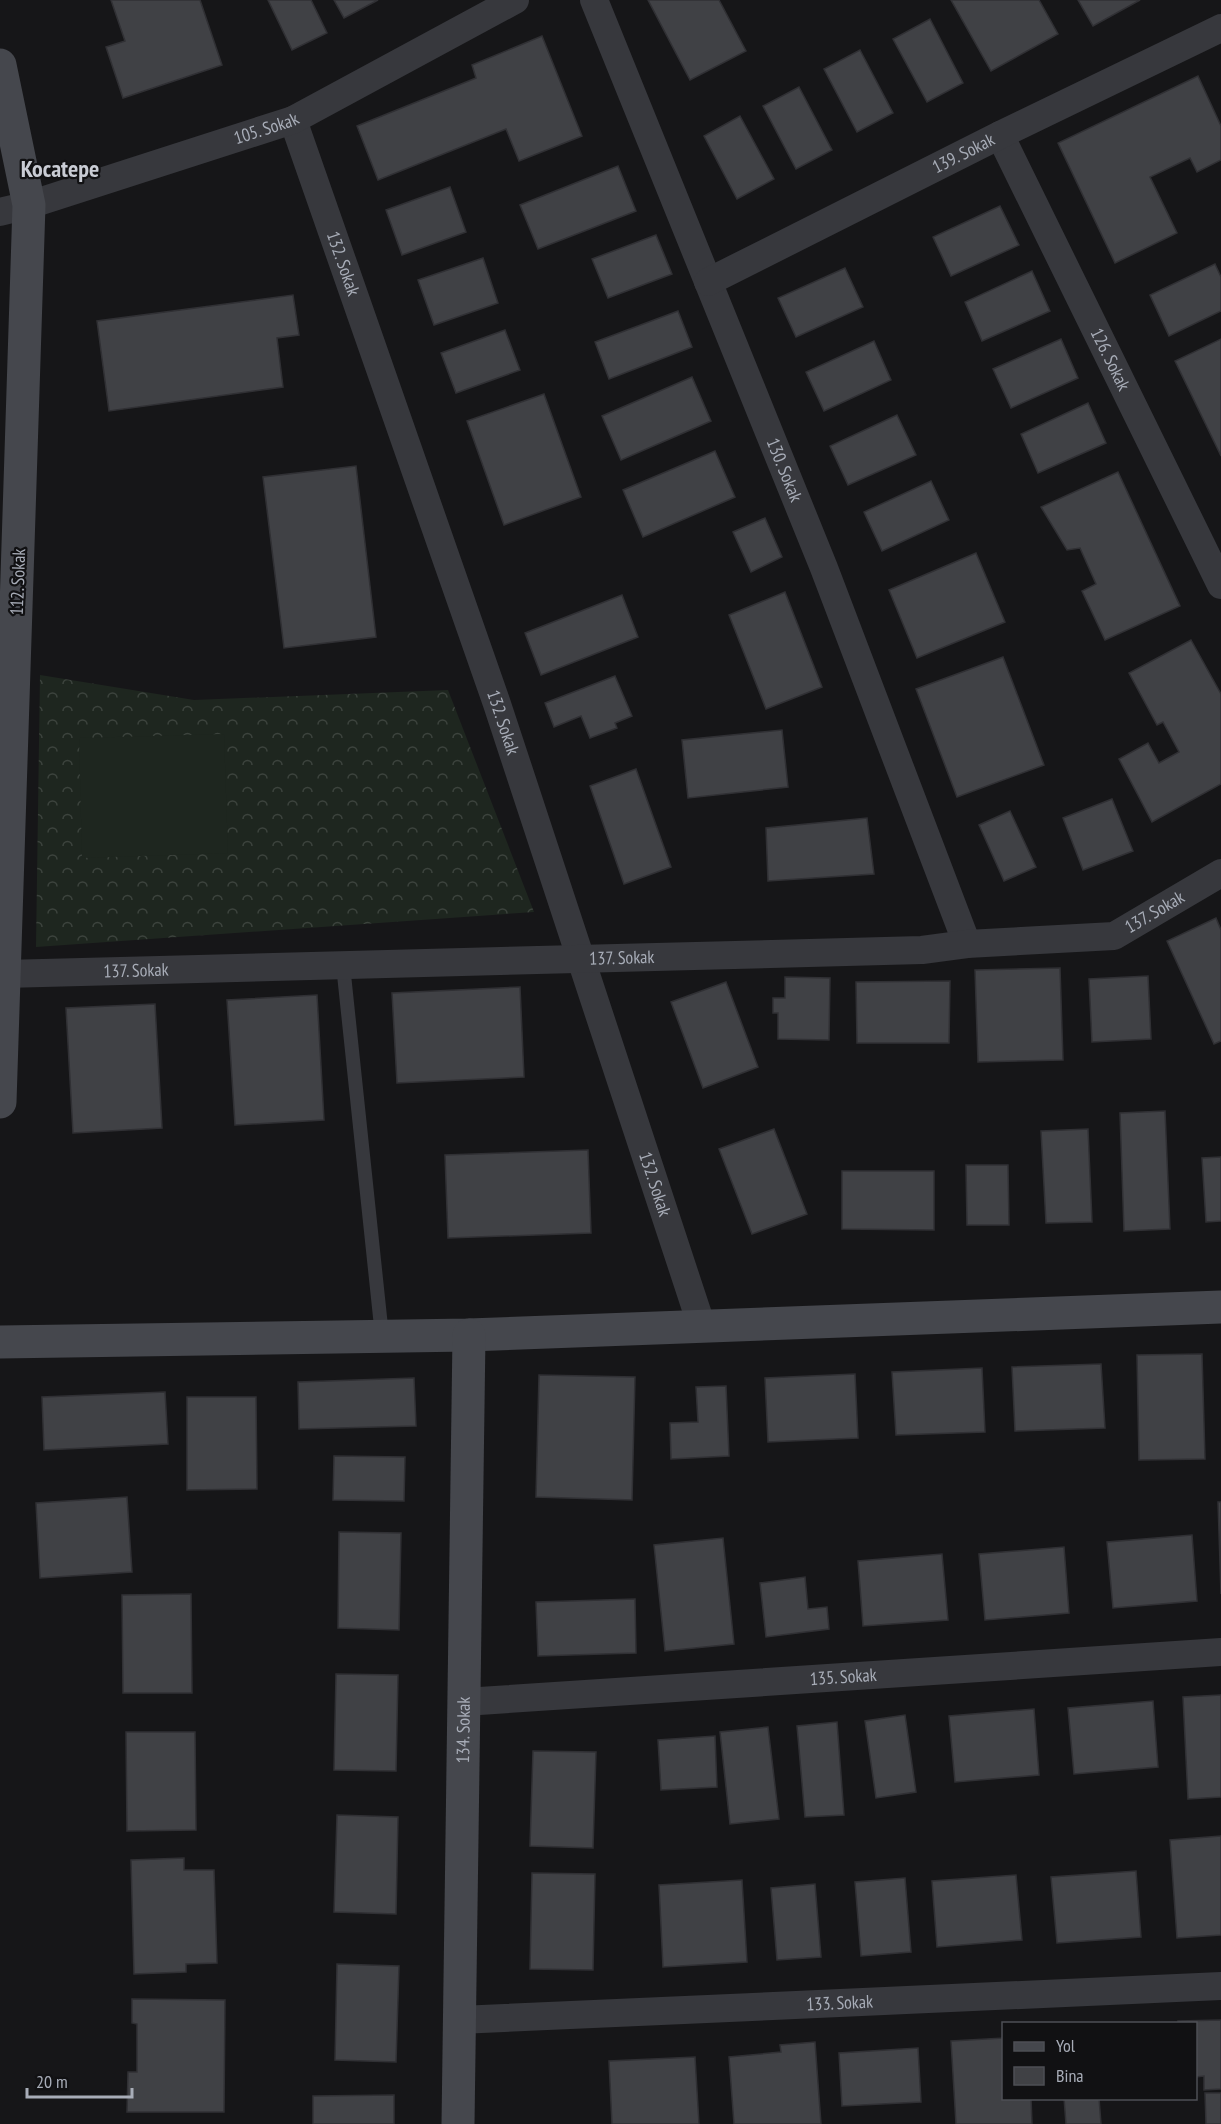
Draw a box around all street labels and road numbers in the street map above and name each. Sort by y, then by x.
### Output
street label: 105. Sokak [231,107,303,149]
street label: 139. Sokak [928,128,998,178]
street label: 132. Sokak [322,228,365,299]
street label: 126. Sokak [1086,324,1136,394]
street label: 130. Sokak [762,434,808,505]
street label: 112. Sokak [5,548,30,616]
street label: 132. Sokak [482,687,525,758]
street label: 137. Sokak [1120,885,1188,938]
street label: 137. Sokak [589,945,655,970]
street label: 137. Sokak [103,958,169,982]
street label: 132. Sokak [634,1149,677,1219]
street label: 135. Sokak [809,1663,877,1690]
street label: 134. Sokak [451,1696,475,1764]
street label: 133. Sokak [806,1990,874,2015]

